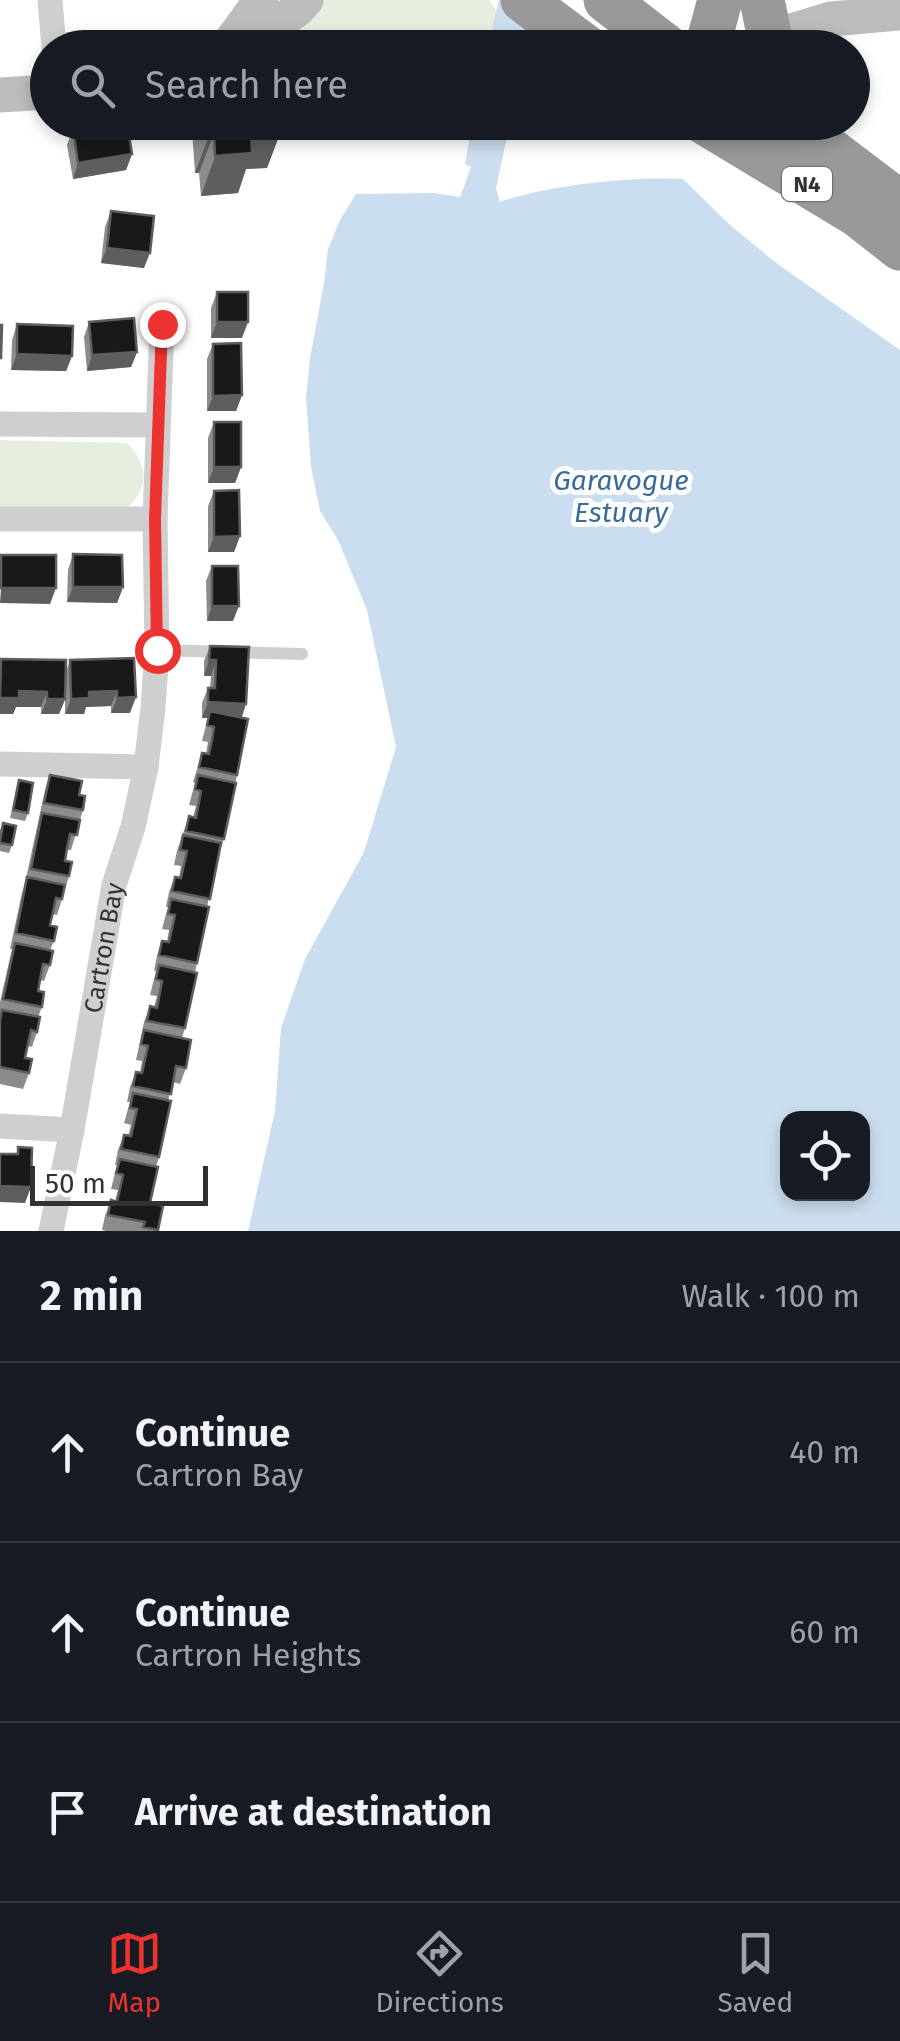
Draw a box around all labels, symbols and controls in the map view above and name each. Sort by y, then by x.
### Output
search box [30,30,870,140]
icon: search [65,58,120,113]
text: Search here [145,62,348,108]
road number: N4 [782,167,832,201]
route end [140,302,186,348]
water label: Garavogue Estuary [553,464,689,529]
route start [135,628,181,674]
street label: Cartron Bay [78,880,130,1015]
map controls [780,1111,870,1201]
button: locate [780,1111,870,1201]
scale bar [30,1161,208,1206]
text: 50 m [45,1167,106,1200]
text: 2 min [40,1271,143,1321]
text: Walk · 100 m [682,1277,860,1315]
text: Continue [135,1410,290,1456]
icon: ahead [40,1425,95,1480]
text: 40 m [789,1433,860,1471]
text: Cartron Bay [135,1456,303,1494]
text: Continue [135,1590,290,1636]
icon: ahead [40,1605,95,1660]
text: 60 m [789,1613,860,1651]
text: Cartron Heights [135,1636,361,1674]
icon: arrive [40,1785,95,1840]
text: Arrive at destination [135,1789,492,1835]
tab: Map [107,1926,162,2019]
tab: Directions [375,1926,504,2019]
tab: Saved [717,1926,793,2019]

